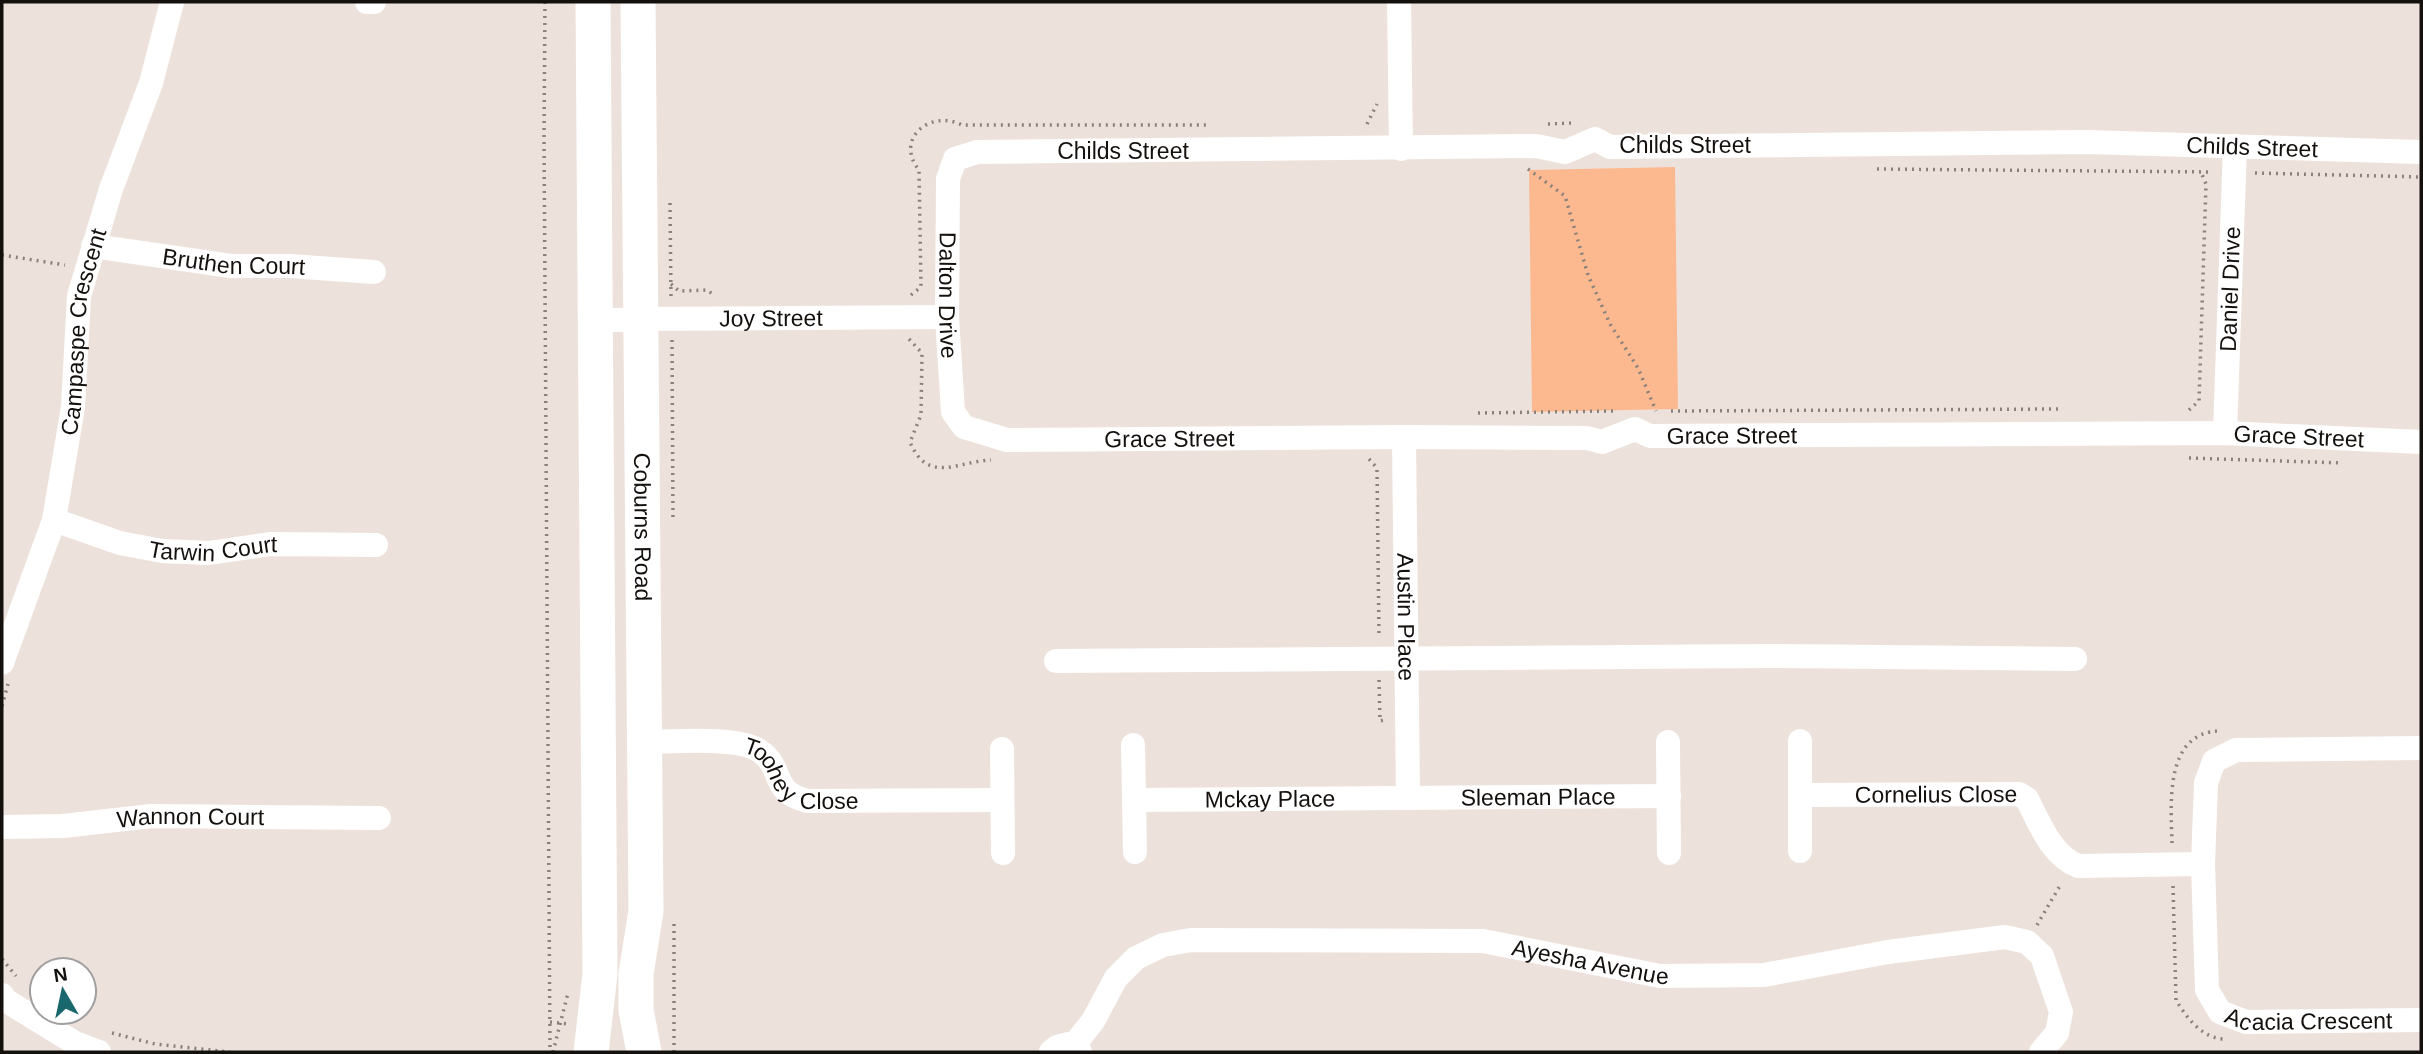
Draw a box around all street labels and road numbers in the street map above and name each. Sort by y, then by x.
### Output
street label: Childs Street [1619,132,1751,158]
street label: Childs Street [2186,132,2319,162]
street label: Childs Street [1057,138,1189,164]
street label: Campaspe Crescent [55,225,112,437]
street label: Daniel Drive [2215,226,2245,352]
street label: Dalton Drive [934,232,963,359]
street label: Bruthen Court [161,243,307,280]
street label: Joy Street [719,305,823,331]
street label: Grace Street [2233,420,2365,452]
street label: Grace Street [1667,422,1798,449]
street label: Grace Street [1104,425,1235,452]
street label: Coburns Road [629,453,656,601]
street label: Tarwin Court [147,531,278,566]
street label: Austin Place [1392,553,1420,681]
street label: Toohey Close [741,732,859,814]
street label: Cornelius Close [1855,781,2017,808]
street label: Sleeman Place [1461,783,1615,811]
street label: Mckay Place [1205,785,1335,812]
street label: Wannon Court [115,803,265,833]
street label: Ayesha Avenue [1510,934,1669,989]
street label: Acacia Crescent [2222,1002,2393,1036]

